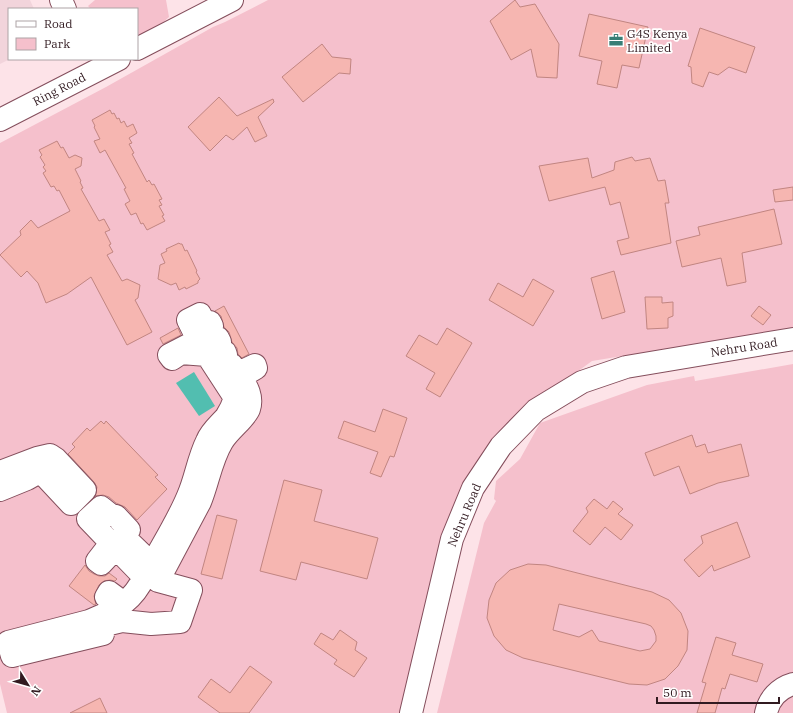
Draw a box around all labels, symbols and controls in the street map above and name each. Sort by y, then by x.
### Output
legend [8,8,138,60]
text: Road [44,16,73,31]
place label: G4S Kenya Limited [627,26,688,55]
office icon: G4S Kenya Limited [608,32,624,48]
text: Park [44,36,70,51]
street label: Ring Road [30,69,88,109]
street label: Nehru Road [709,334,779,360]
street label: Nehru Road [444,481,484,549]
north arrow [8,665,48,705]
scale bar [657,679,779,705]
text: N [28,683,44,699]
text: 50 m [663,685,692,700]

